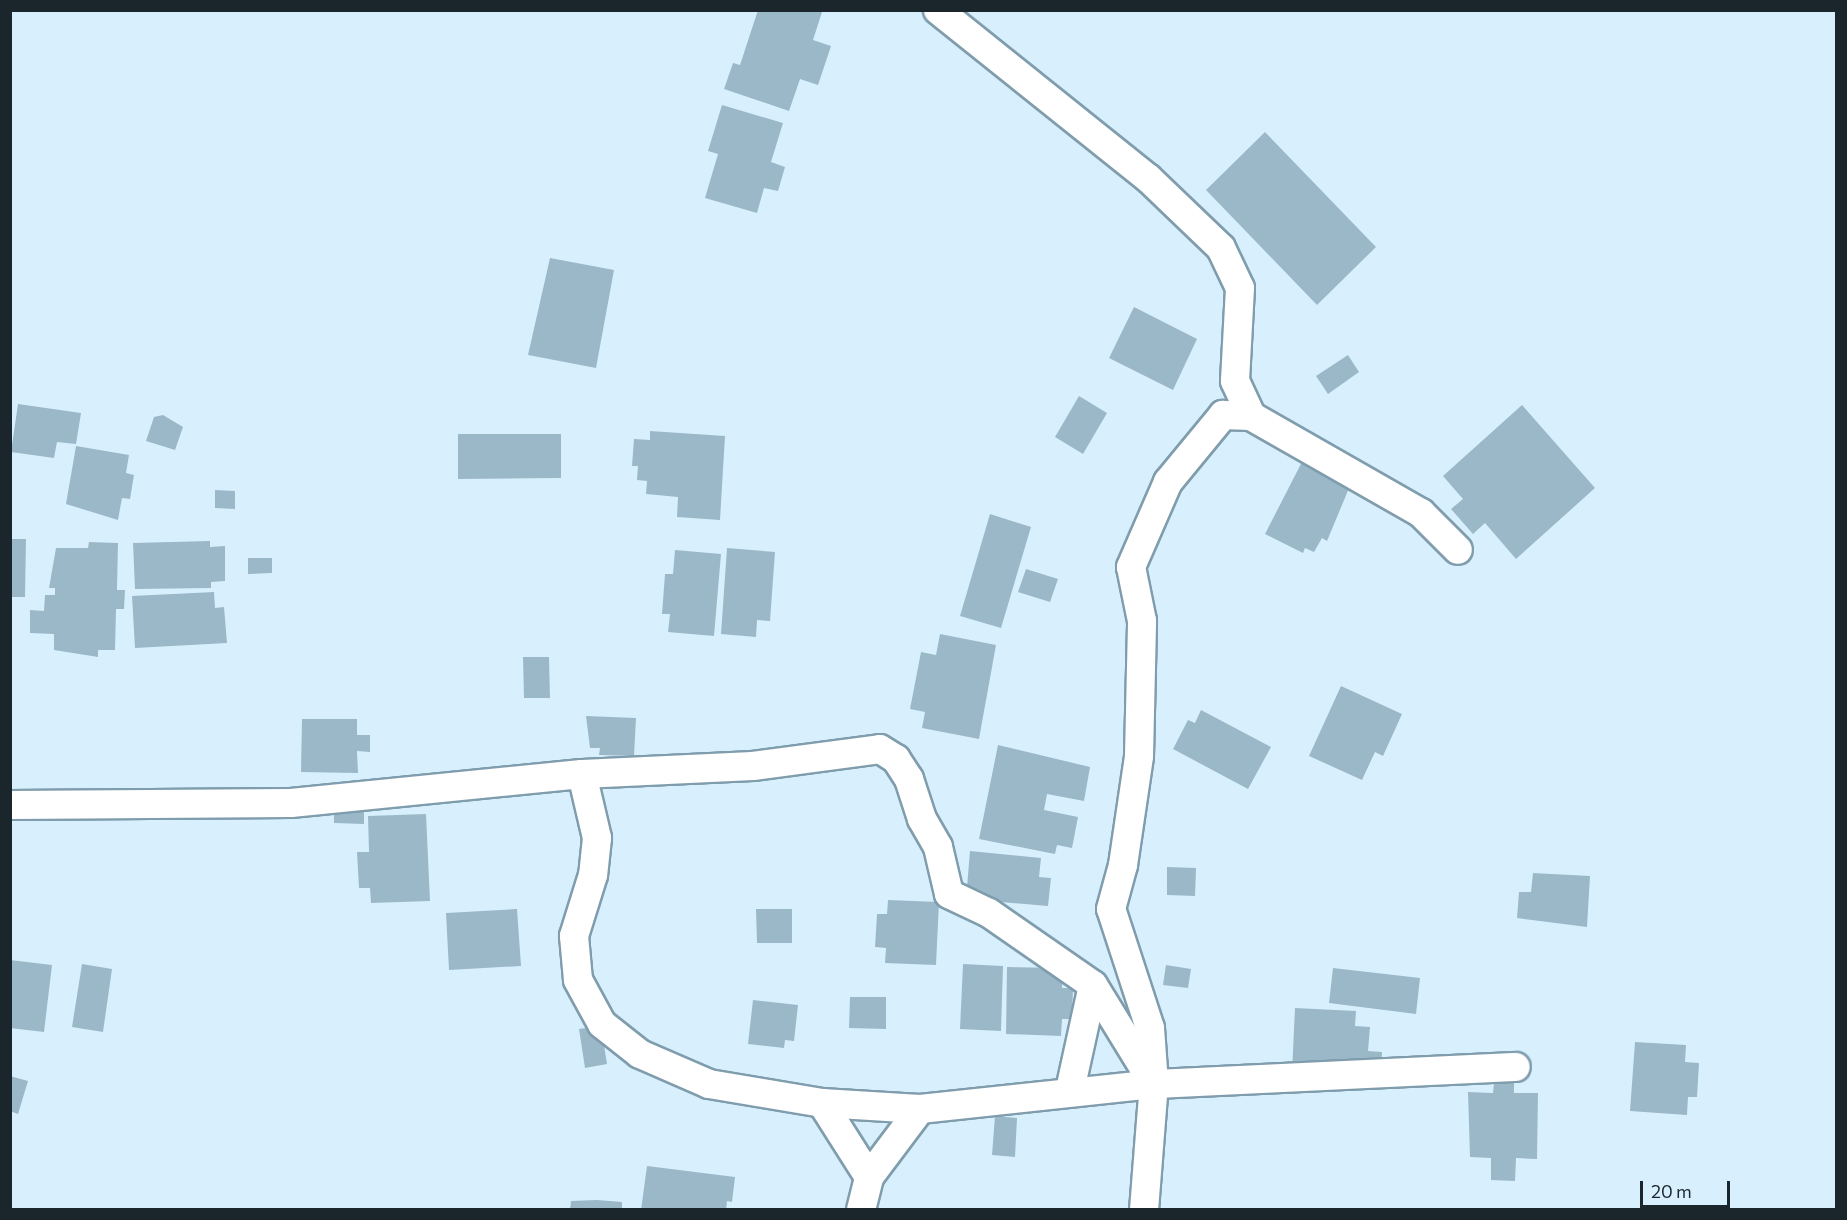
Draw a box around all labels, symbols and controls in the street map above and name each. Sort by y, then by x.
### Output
scale bar [1643,1169,1733,1207]
text: 20 m [1651,1180,1692,1202]

